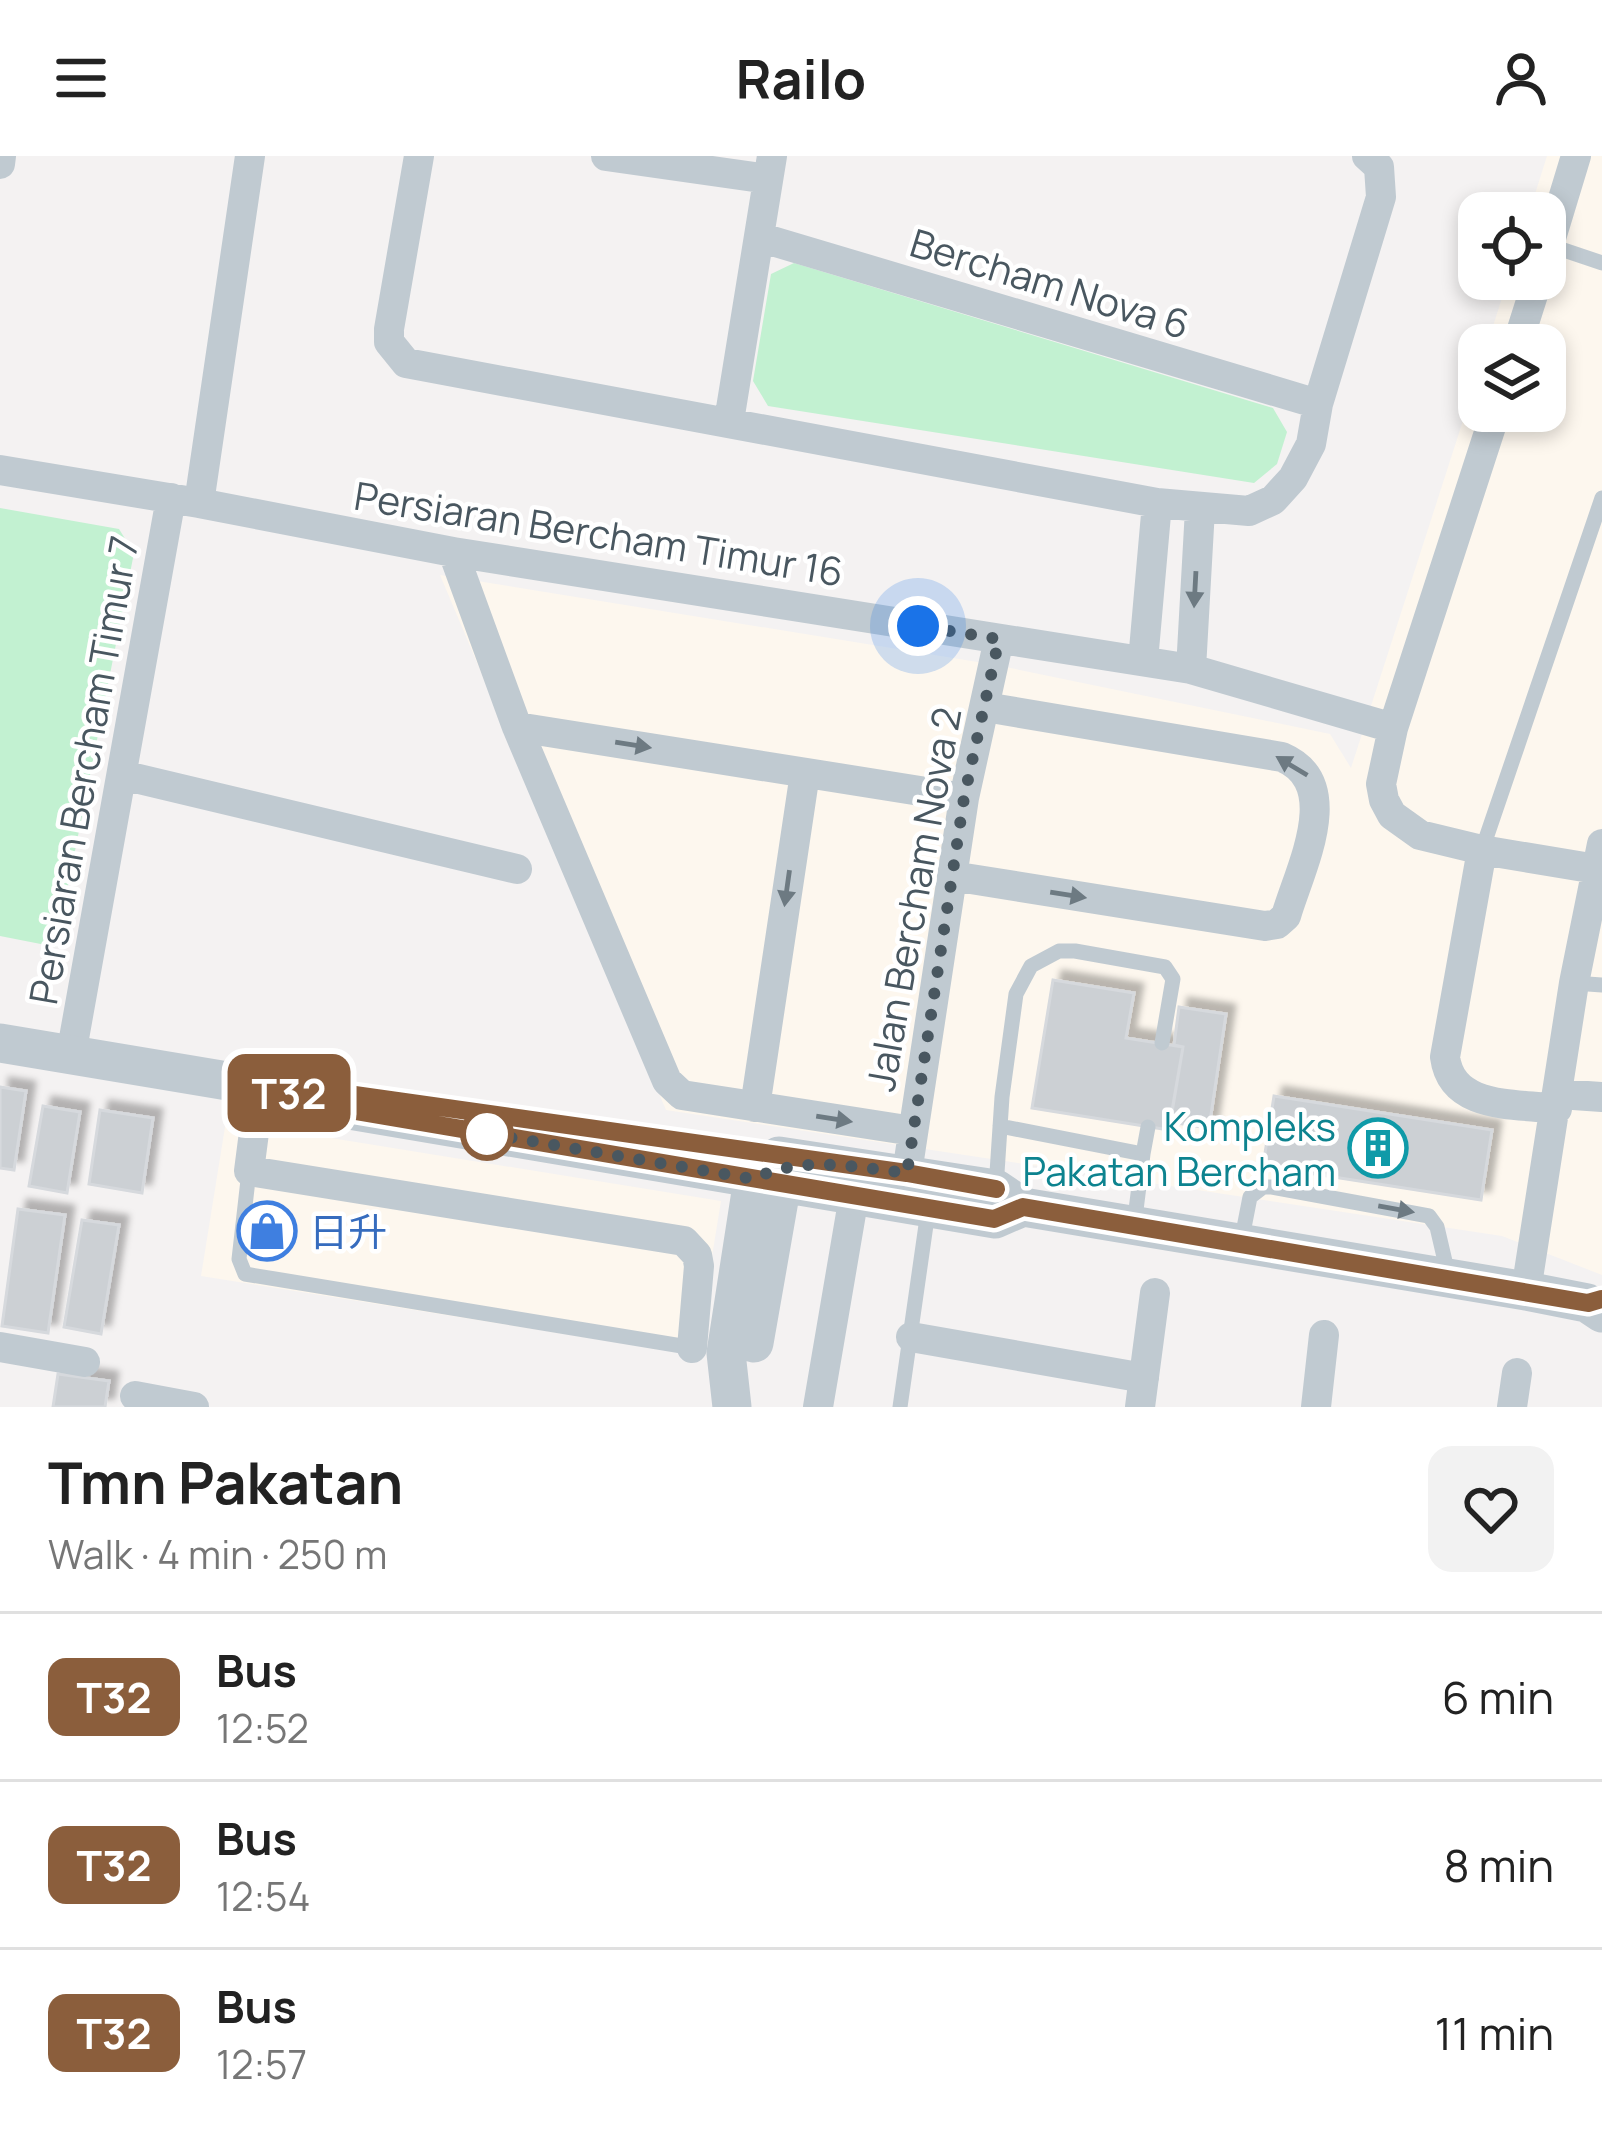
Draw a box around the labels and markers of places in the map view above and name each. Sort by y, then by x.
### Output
place label: Kompleks Pakatan Bercham [1023,1099,1336,1198]
unlabelled marker [462,1109,512,1159]
building icon: Kompleks Pakatan Bercham [1347,1117,1409,1179]
shop icon: 日升 [236,1200,298,1262]
place label: 日升 [309,1204,387,1258]

